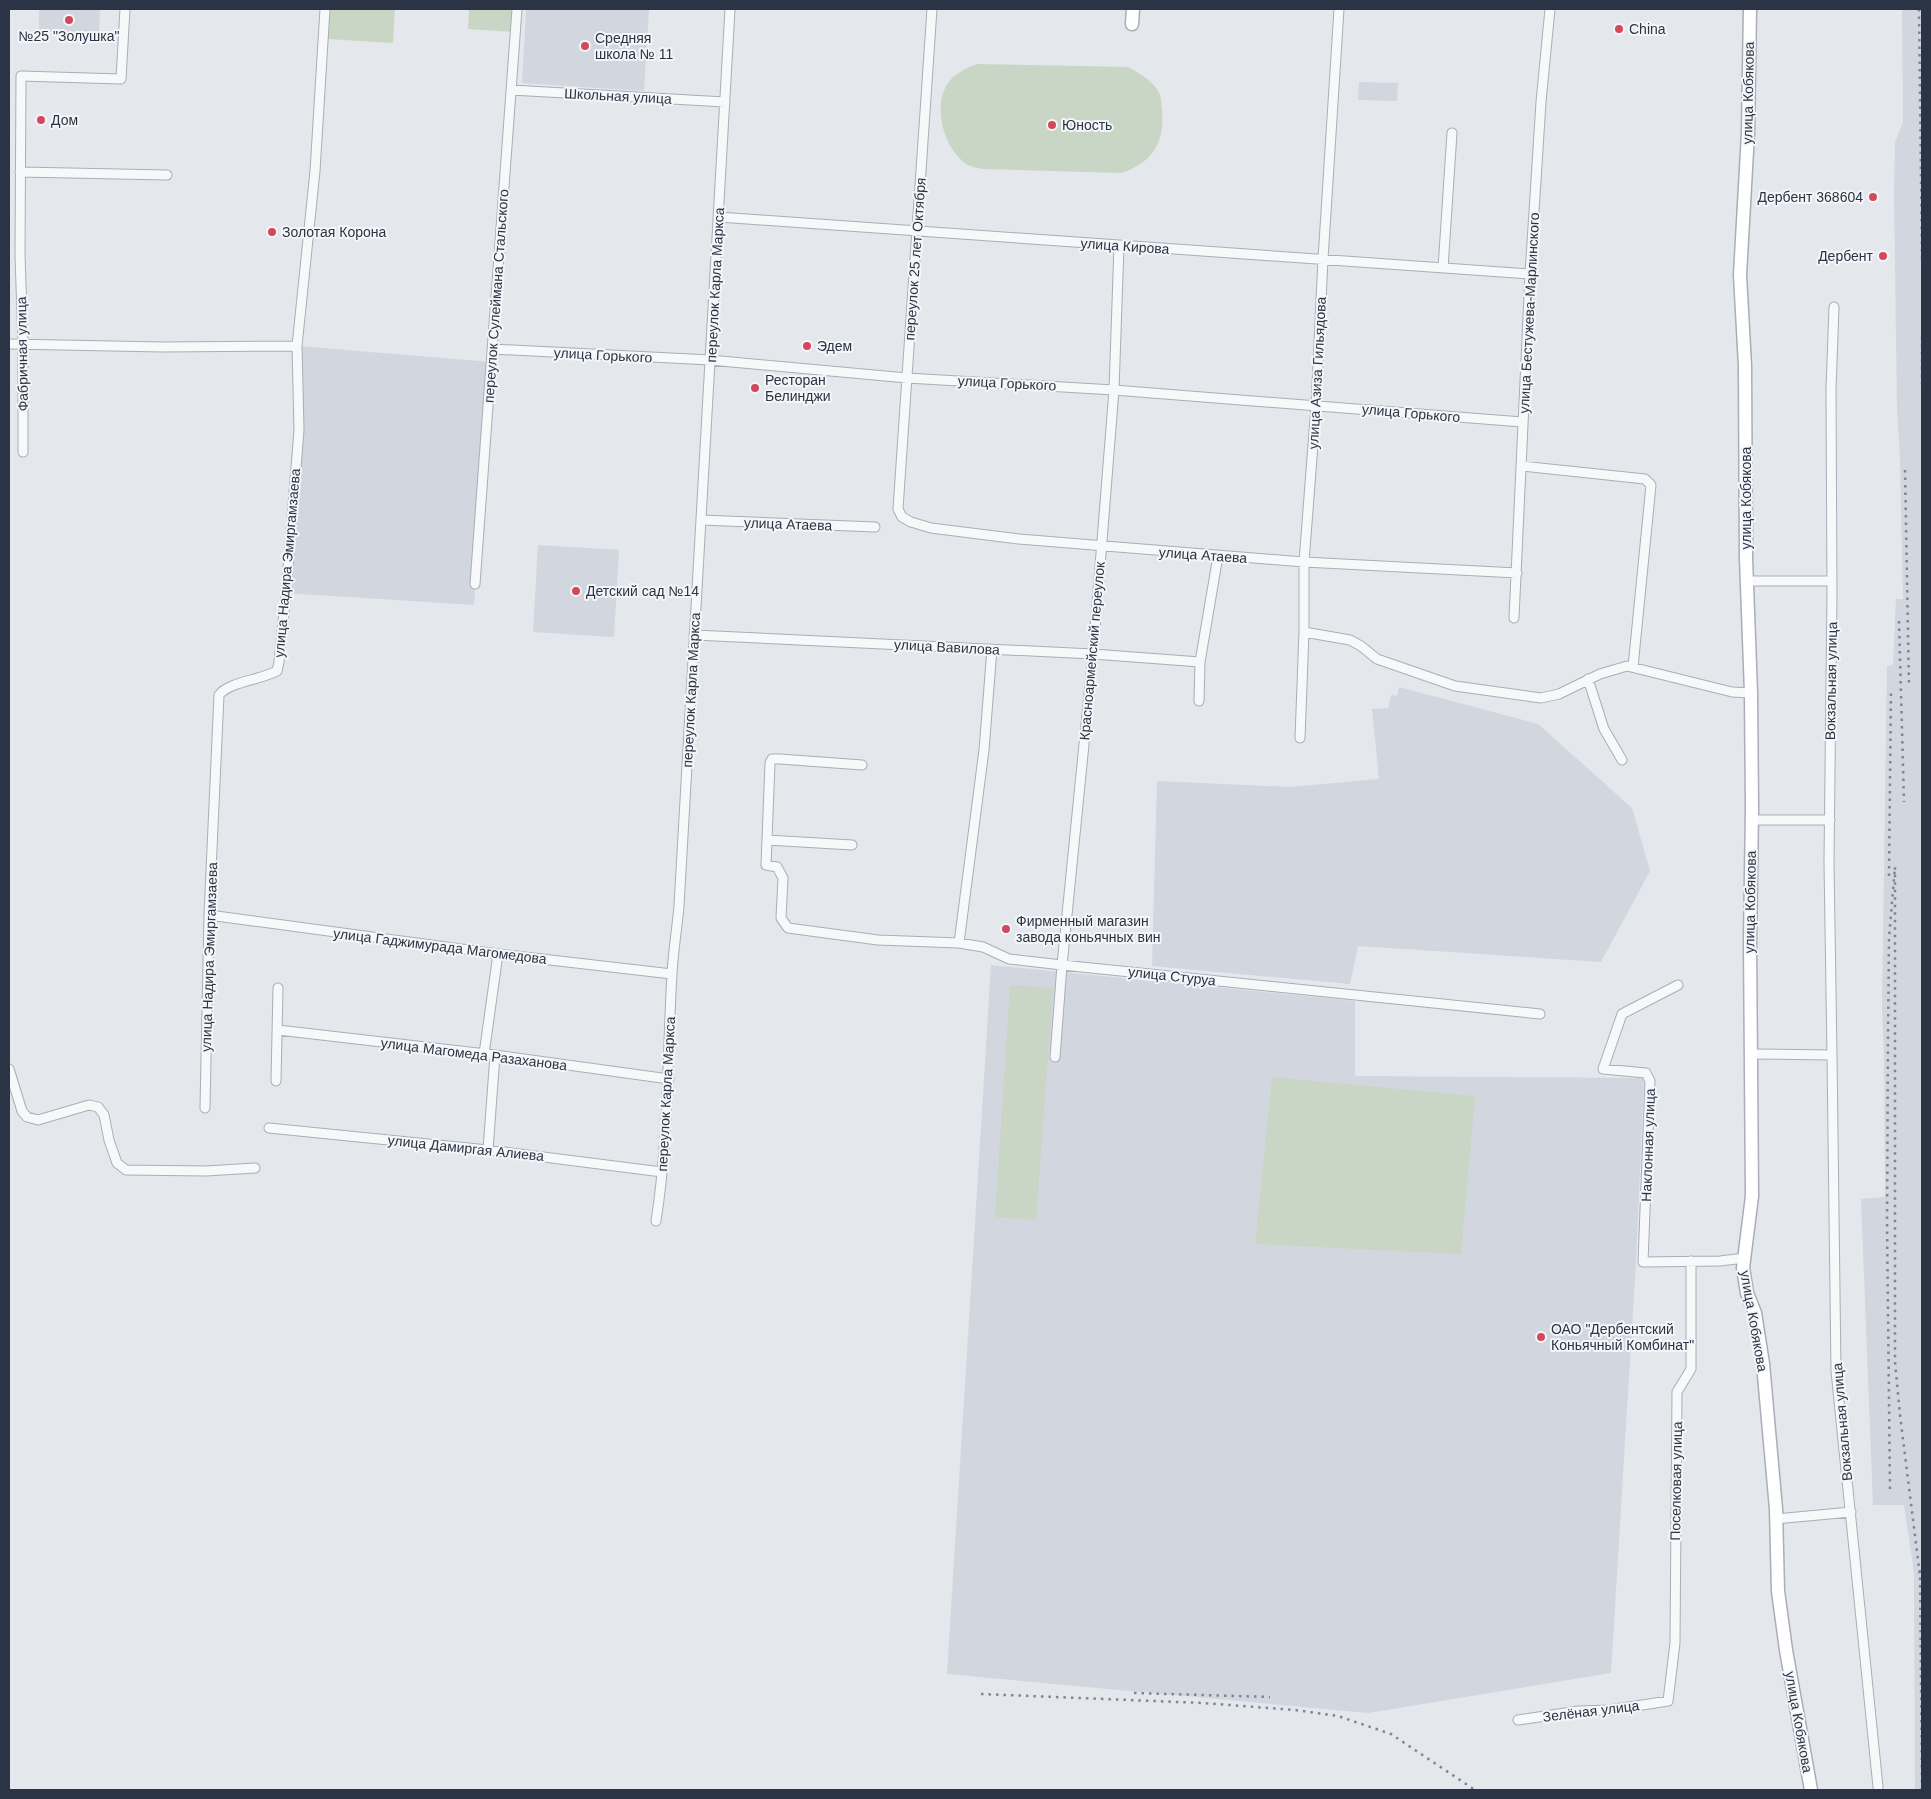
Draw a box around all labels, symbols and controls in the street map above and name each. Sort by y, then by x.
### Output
marker: №25 "Золушка" [63,14,75,26]
place label: China [1629,21,1666,37]
marker: China [1613,23,1625,35]
place label: №25 "Золушка" [19,28,120,44]
place label: Средняя школа № 11 [595,30,673,62]
marker: Средняя школа № 11 [579,40,591,52]
street label: улица Кобякова [1739,41,1757,145]
street label: Школьная улица [564,85,672,107]
place label: Дом [51,112,78,128]
marker: Дом [35,114,47,126]
place label: Юность [1062,117,1112,133]
marker: Юность [1046,119,1058,131]
street label: переулок 25 лет Октября [901,177,929,341]
street label: переулок Сулеймана Стальского [481,188,511,403]
place label: Дербент 368604 [1758,189,1863,205]
marker: Дербент 368604 [1867,191,1879,203]
street label: переулок Карла Маркса [703,207,727,363]
street label: улица Бестужева-Марлинского [1516,212,1542,414]
place label: Золотая Корона [282,224,386,240]
marker: Золотая Корона [266,226,278,238]
street label: улица Кирова [1080,235,1170,257]
place label: Дербент [1818,248,1874,264]
marker: Дербент [1877,250,1889,262]
street label: Фабричная улица [13,296,31,412]
street label: улица Азиза Гильядова [1305,296,1329,450]
place label: Эдем [817,338,852,354]
marker: Эдем [801,340,813,352]
street label: улица Горького [553,344,653,366]
place label: Ресторан Белинджи [765,372,831,404]
street label: улица Горького [957,372,1057,394]
marker: Ресторан Белинджи [749,382,761,394]
street label: улица Горького [1361,401,1461,425]
street label: улица Кобякова [1738,446,1754,549]
street label: улица Надира Эмиргамзаева [271,467,303,658]
street label: улица Атаева [744,514,833,534]
street label: улица Атаева [1158,544,1248,566]
street label: Красноармейский переулок [1076,560,1108,741]
place label: Детский сад №14 [586,583,699,599]
marker: Детский сад №14 [570,585,582,597]
street label: переулок Карла Маркса [679,612,703,768]
street label: Вокзальная улица [1822,621,1840,740]
street label: улица Вавилова [894,636,1001,658]
street label: улица Кобякова [1741,850,1759,954]
street label: улица Надира Эмиргамзаева [198,862,220,1052]
place label: Фирменный магазин завода коньячных вин [1016,913,1160,945]
marker: Фирменный магазин завода коньячных вин [1000,923,1012,935]
street label: улица Гаджимурада Магомедова [332,925,548,967]
street label: улица Стуруа [1127,963,1217,989]
street label: переулок Карла Маркса [654,1016,678,1172]
street label: улица Магомеда Разаханова [380,1035,568,1073]
street label: Наклонная улица [1638,1088,1658,1202]
street label: улица Дамиргая Алиева [387,1132,545,1164]
street label: улица Кобякова [1737,1269,1771,1373]
place label: ОАО "Дербентский Коньячный Комбинат" [1551,1321,1694,1353]
marker: ОАО "Дербентский Коньячный Комбинат" [1535,1331,1547,1343]
street label: Вокзальная улица [1829,1362,1855,1482]
street label: Поселковая улица [1667,1421,1685,1541]
street label: улица Кобякова [1782,1670,1816,1774]
street label: Зелёная улица [1542,1697,1640,1725]

